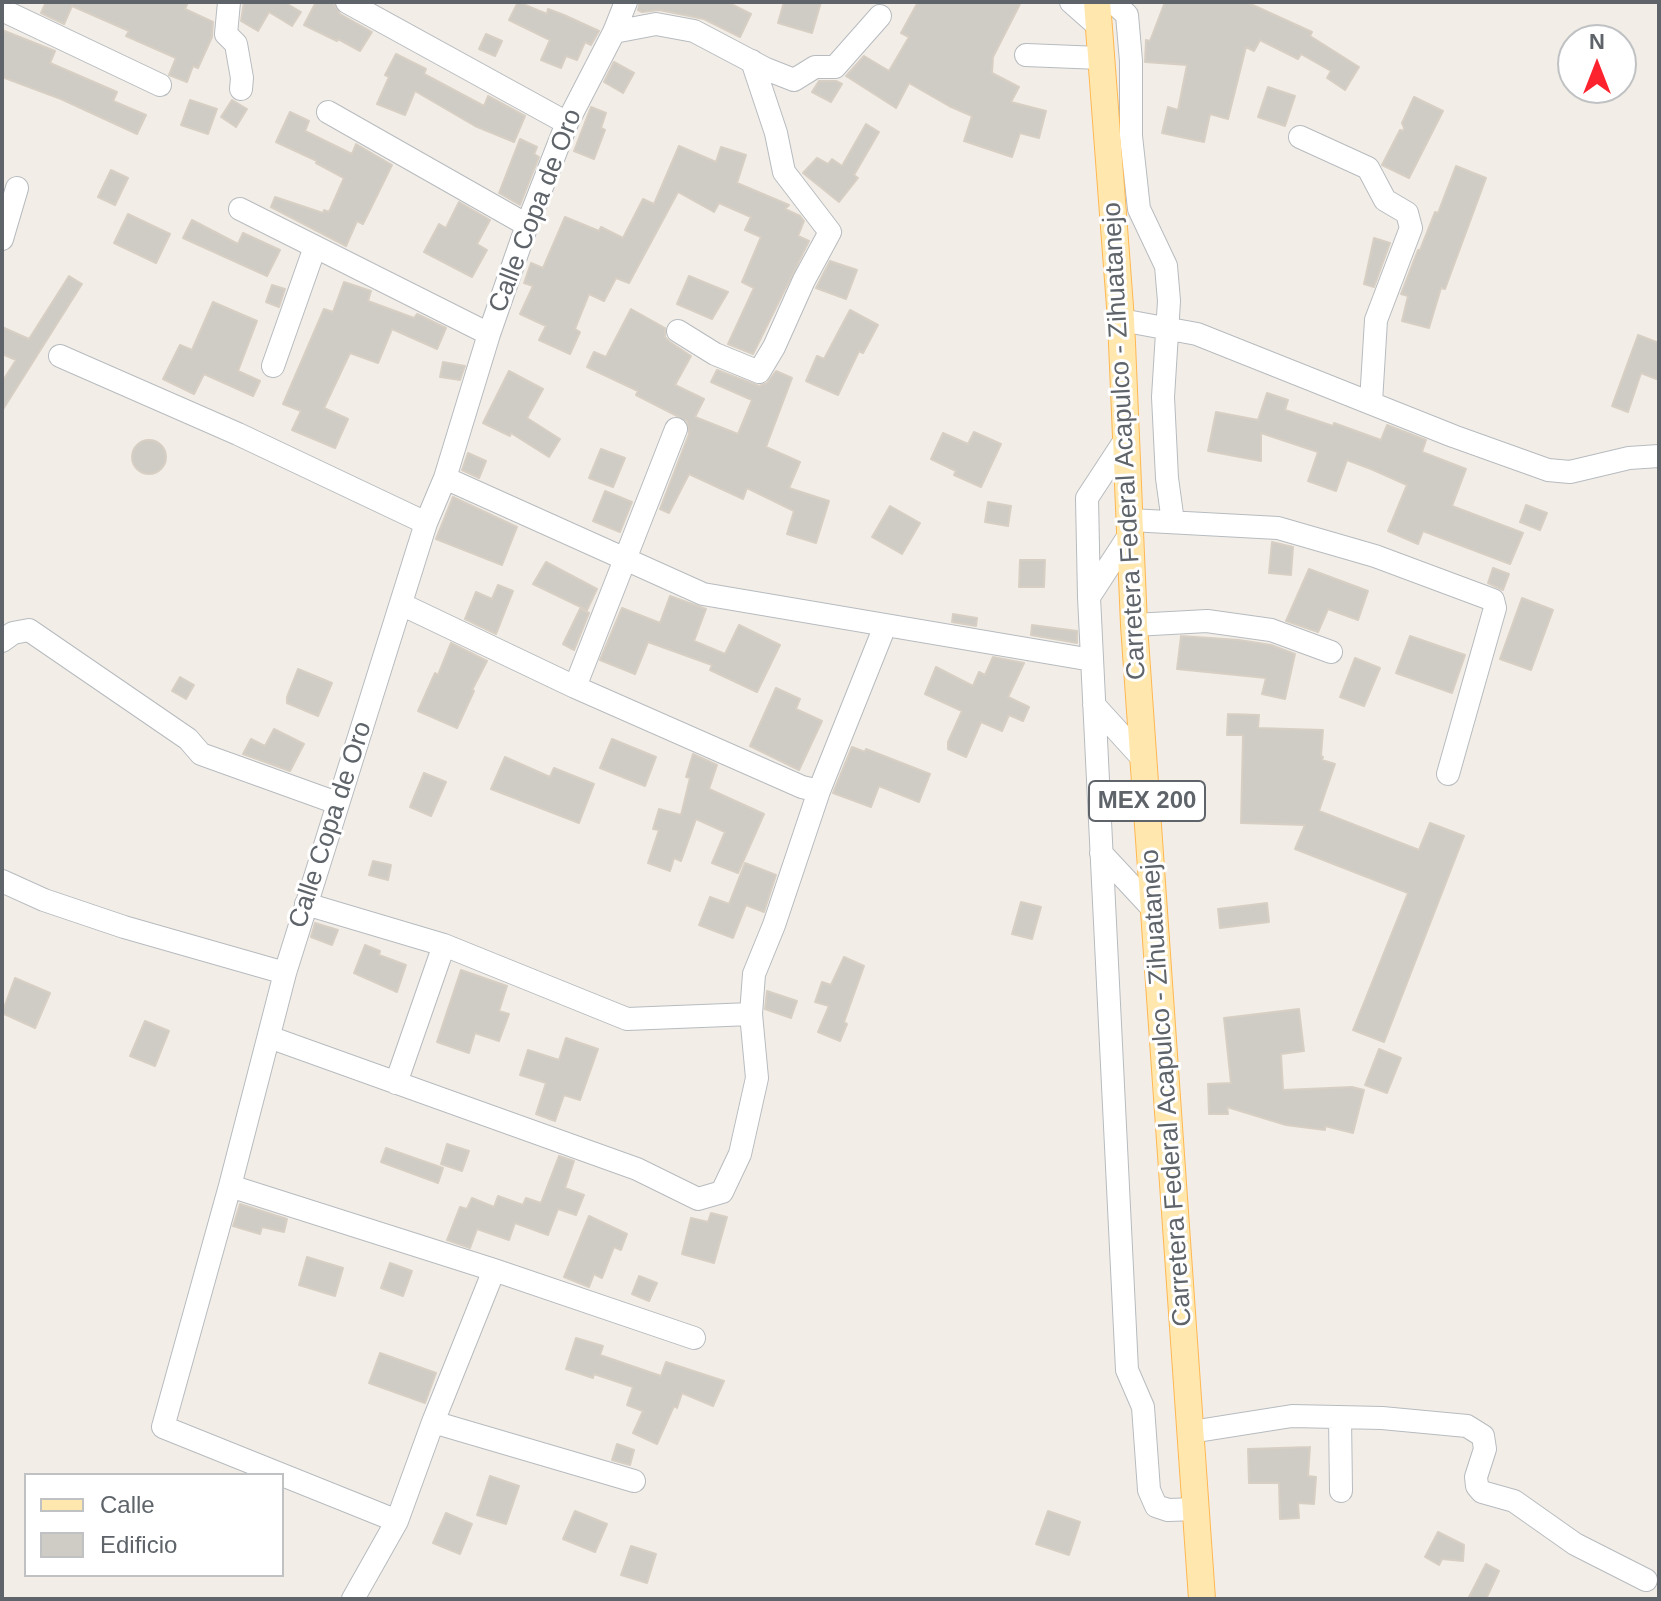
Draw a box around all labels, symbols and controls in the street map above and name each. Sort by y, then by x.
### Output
north arrow [1557,24,1637,104]
text: N [1589,29,1605,54]
street label: Calle Copa de Oro [483,105,589,317]
street label: Carretera Federal Acapulco - Zihuatanejo [1097,201,1153,681]
street label: Calle Copa de Oro [283,718,379,932]
road number: MEX 200 [1089,781,1205,821]
street label: Carretera Federal Acapulco - Zihuatanejo [1135,848,1199,1328]
legend [24,1473,284,1577]
text: Calle [100,1491,155,1518]
text: Edificio [100,1531,177,1558]

